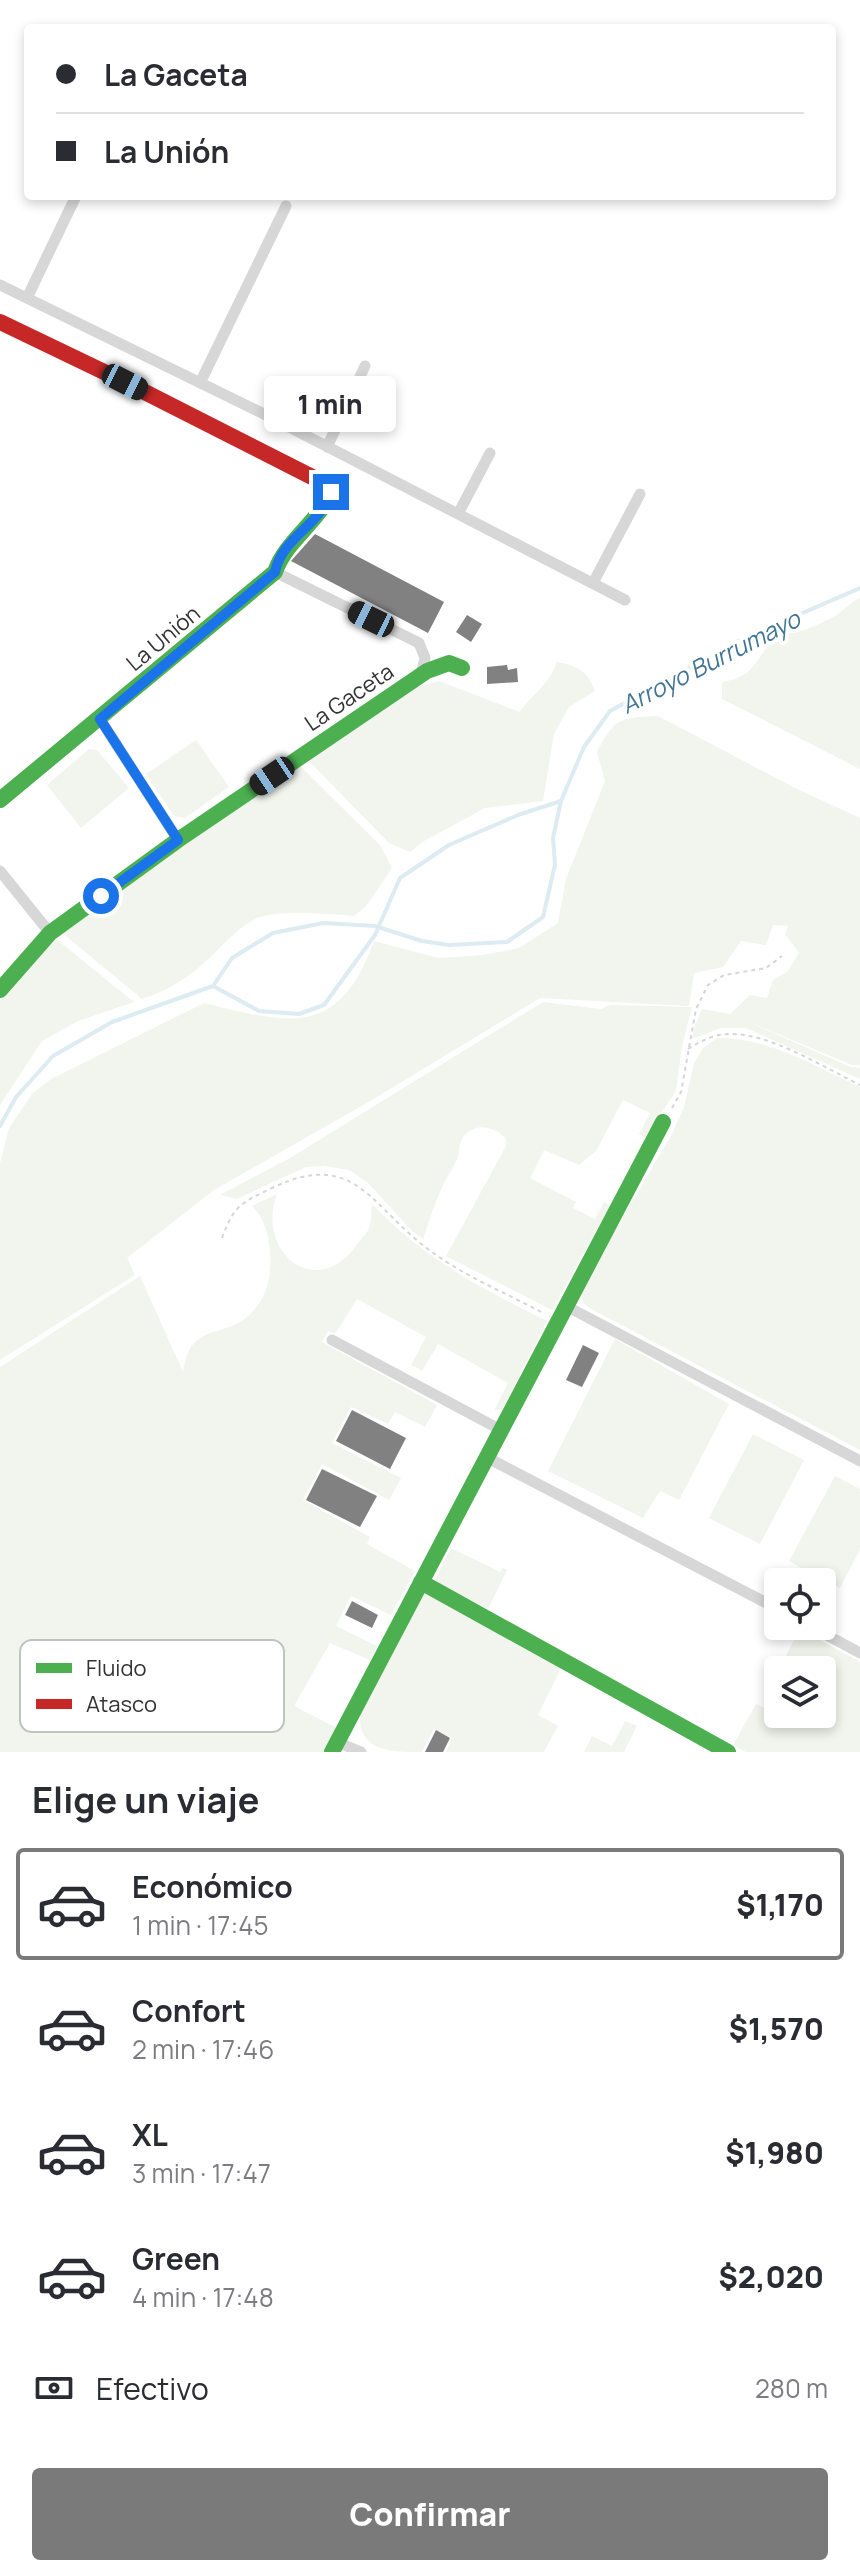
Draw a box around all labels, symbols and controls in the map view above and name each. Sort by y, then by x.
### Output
text: La Gaceta [104,54,248,95]
text: La Unión [104,131,229,172]
car [98,360,152,404]
callout: 1 min [265,376,397,432]
text: 1 min [297,386,363,422]
route end [313,474,349,510]
street label: La Unión [120,598,206,678]
car [344,598,398,640]
water label: Arroyo Burrumayo [615,601,807,720]
street label: La Gaceta [299,656,399,738]
car [245,753,299,799]
route start [83,878,119,914]
map controls [764,1568,836,1728]
button: locate [764,1568,836,1640]
legend [20,1640,284,1732]
text: Fluido [86,1653,146,1683]
button: layers [764,1656,836,1728]
text: Atasco [86,1689,157,1719]
text: Elige un viaje [32,1775,259,1824]
text: Económico [132,1866,293,1907]
icon: car [36,1868,108,1940]
text: $1,170 [736,1884,824,1925]
text: 1 min · 17:45 [132,1907,269,1943]
text: Confort [132,1990,246,2031]
icon: car [36,1992,108,2064]
text: $1,570 [729,2008,824,2049]
text: 2 min · 17:46 [132,2031,274,2067]
text: XL [132,2114,168,2155]
icon: car [36,2116,108,2188]
text: $1,980 [725,2132,824,2173]
text: 3 min · 17:47 [132,2155,271,2191]
text: Green [132,2238,220,2279]
icon: car [36,2240,108,2312]
text: $2,020 [719,2256,824,2297]
text: 4 min · 17:48 [132,2279,274,2315]
icon: cash [32,2366,76,2410]
text: Efectivo [96,2368,209,2409]
text: 280 m [755,2370,828,2406]
button: Confirmar [32,2468,828,2560]

